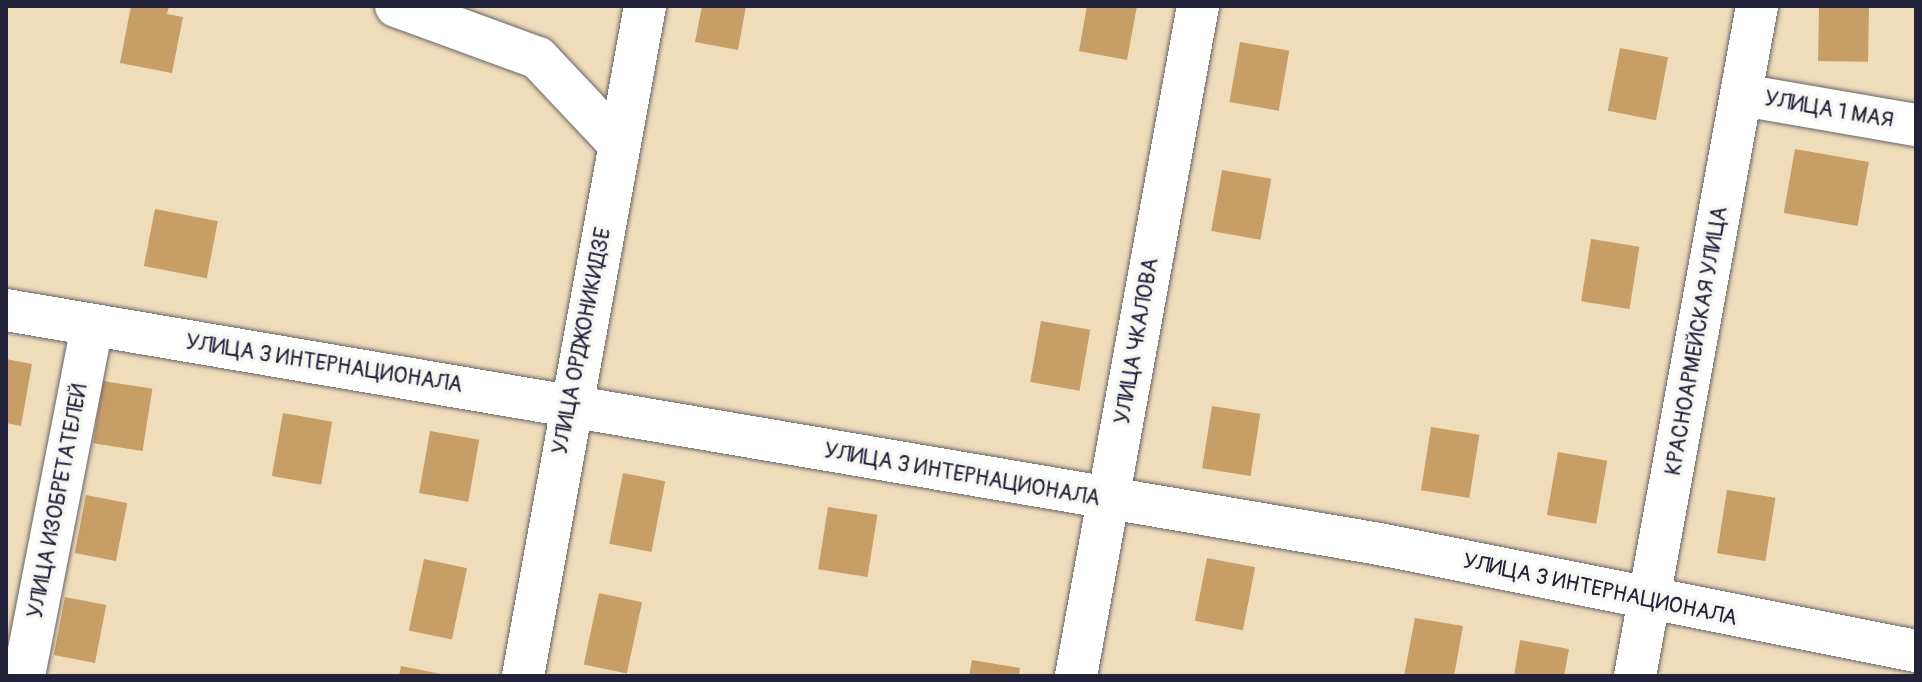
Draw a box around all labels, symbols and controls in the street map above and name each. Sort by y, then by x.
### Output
street label: УЛИЦА 1 МАЯ [1762,86,1896,134]
street label: КРАСНОАРМЕЙСКАЯ УЛИЦА [1660,205,1734,477]
street label: УЛИЦА ОРДЖОНИКИДЗЕ [547,225,617,457]
street label: УЛИЦА ЧКАЛОВА [1109,256,1165,426]
street label: УЛИЦА 3 ИНТЕРНАЦИОНАЛА [184,329,464,399]
street label: УЛИЦА ИЗОБРЕТАТЕЛЕЙ [22,382,94,620]
street label: УЛИЦА 3 ИНТЕРНАЦИОНАЛА [822,438,1102,512]
street label: УЛИЦА 3 ИНТЕРНАЦИОНАЛА [1460,548,1740,632]

